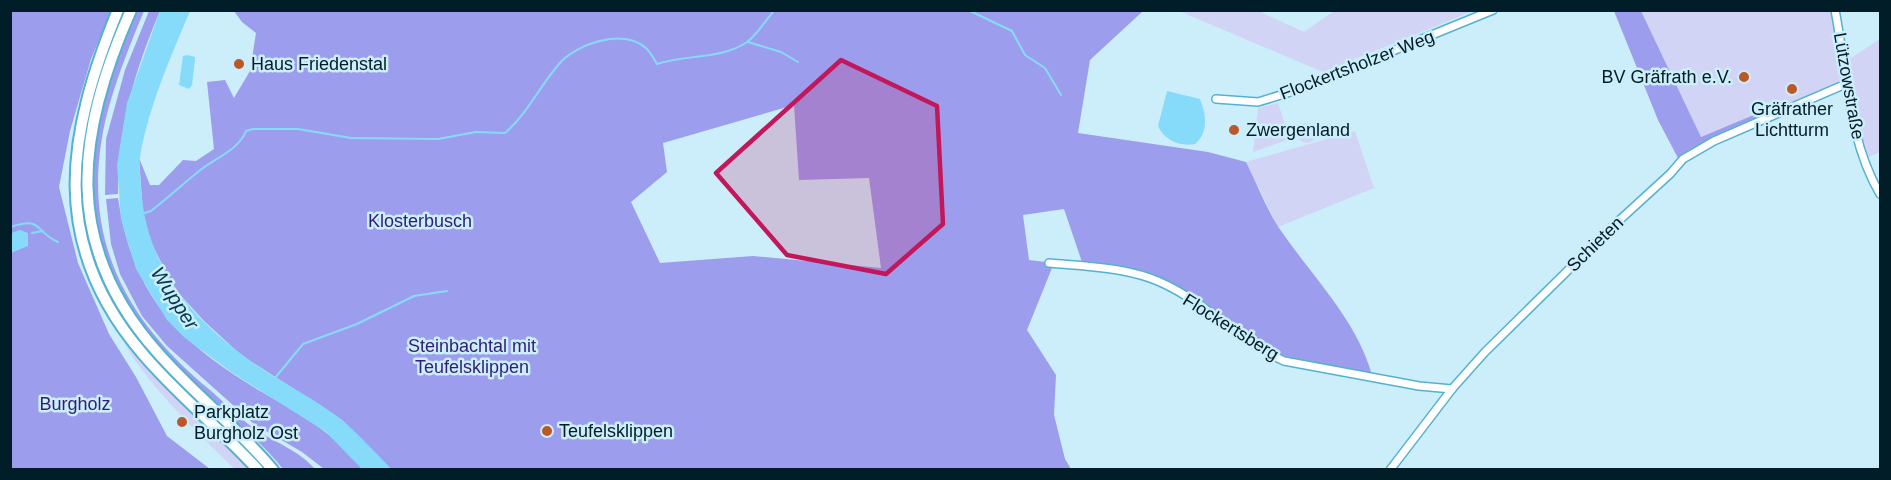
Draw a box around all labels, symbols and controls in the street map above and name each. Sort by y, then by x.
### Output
street label: Flockertsholzer Weg [1277,26,1437,104]
street label: Lützowstraße [1830,31,1868,141]
place label: Haus Friedenstal [251,54,387,74]
marker: Haus Friedenstal [232,57,246,71]
place label: BV Gräfrath e.V. [1602,67,1732,87]
marker: BV Gräfrath e.V. [1737,70,1751,84]
marker: Gräfrather Lichtturm [1785,82,1799,96]
place label: Gräfrather Lichtturm [1751,99,1833,140]
place label: Zwergenland [1246,120,1350,140]
marker: Zwergenland [1227,123,1241,137]
park label: Klosterbusch [368,211,472,231]
street label: Schieten [1563,212,1627,276]
water label: Wupper [147,263,204,334]
street label: Flockertsberg [1179,290,1283,364]
park label: Steinbachtal mit Teufelsklippen [408,336,536,377]
park label: Burgholz [39,394,111,414]
place label: Parkplatz Burgholz Ost [194,402,298,443]
marker: Parkplatz Burgholz Ost [175,415,189,429]
place label: Teufelsklippen [559,421,673,441]
marker: Teufelsklippen [540,424,554,438]

